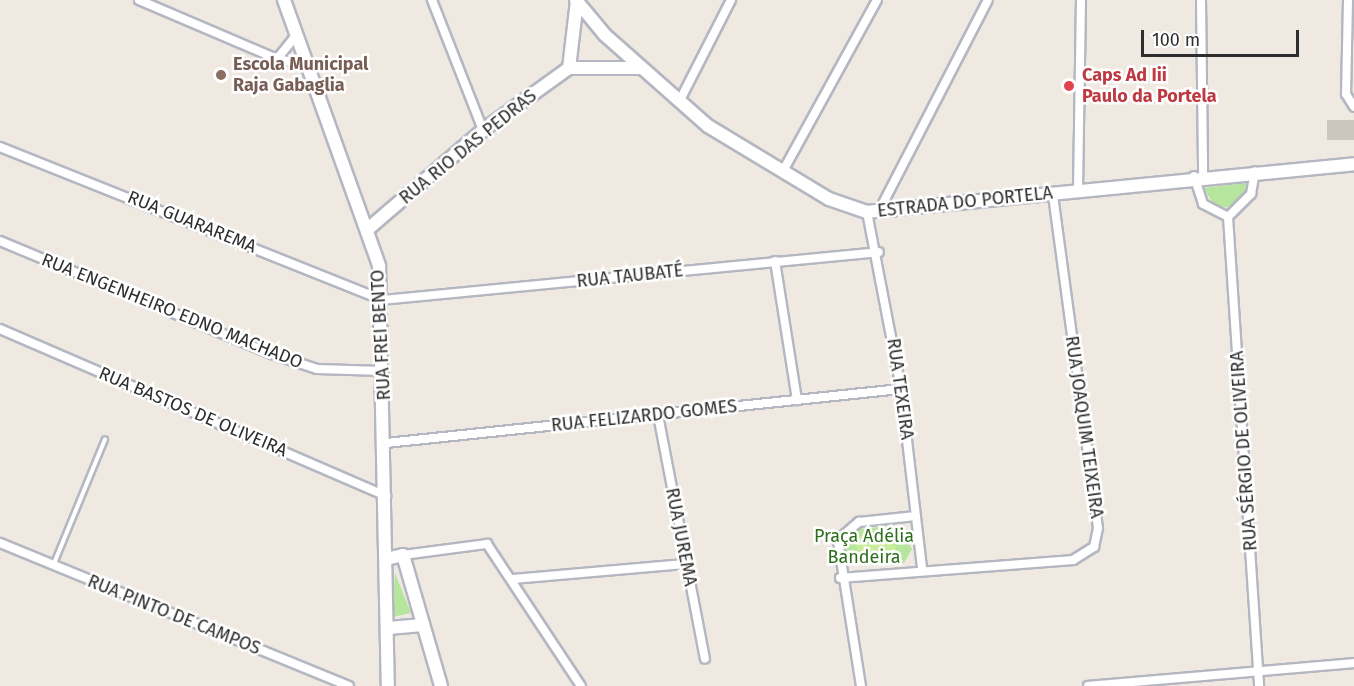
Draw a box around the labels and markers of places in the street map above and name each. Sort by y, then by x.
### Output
place label: Escola Municipal Raja Gabaglia [233,54,368,97]
place label: Caps Ad Iii Paulo da Portela [1082,65,1217,107]
marker: Escola Municipal Raja Gabaglia [214,68,228,82]
marker: Caps Ad Iii Paulo da Portela [1060,77,1078,95]

